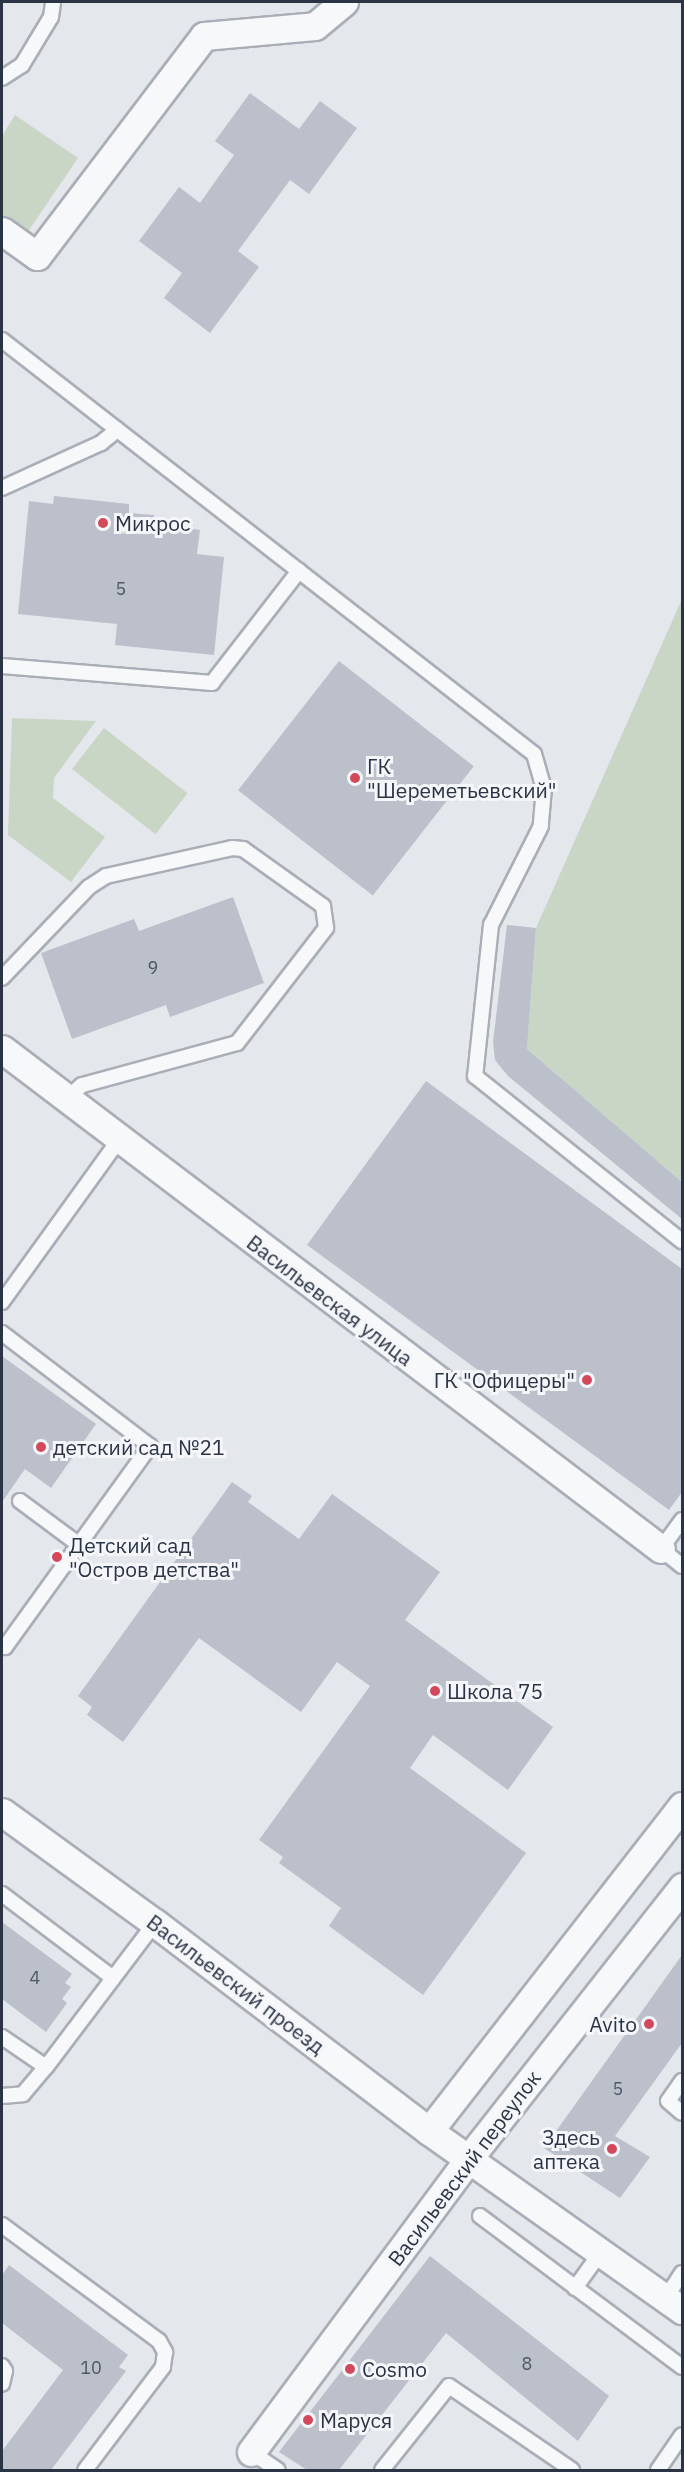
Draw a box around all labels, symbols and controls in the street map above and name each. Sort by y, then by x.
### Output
place label: Микрос [115,510,190,536]
marker: Микрос [96,516,110,530]
house number: 5 [116,578,126,600]
place label: ГК "Шереметьевский" [367,753,557,803]
marker: ГК "Шереметьевский" [348,771,362,785]
house number: 9 [148,957,158,979]
street label: Васильевская улица [242,1229,418,1371]
place label: ГК "Офицеры" [434,1367,575,1393]
marker: ГК "Офицеры" [580,1373,594,1387]
place label: детский сад №21 [53,1434,225,1460]
marker: детский сад №21 [34,1440,48,1454]
place label: Детский сад "Остров детства" [69,1532,239,1582]
marker: Детский сад "Остров детства" [50,1550,64,1564]
place label: Школа 75 [447,1678,543,1704]
marker: Школа 75 [428,1684,442,1698]
street label: Васильевский проезд [142,1909,330,2059]
house number: 4 [30,1967,40,1989]
place label: Avito [589,2011,637,2037]
marker: Avito [642,2017,656,2031]
street label: Васильевский переулок [382,2065,546,2271]
house number: 5 [613,2078,623,2100]
place label: Здесь аптека [533,2124,600,2174]
marker: Здесь аптека [605,2142,619,2156]
house number: 8 [522,2353,532,2375]
place label: Cosmo [362,2356,427,2382]
house number: 10 [80,2357,102,2379]
marker: Cosmo [343,2362,357,2376]
place label: Маруся [320,2407,392,2433]
marker: Маруся [301,2413,315,2427]

